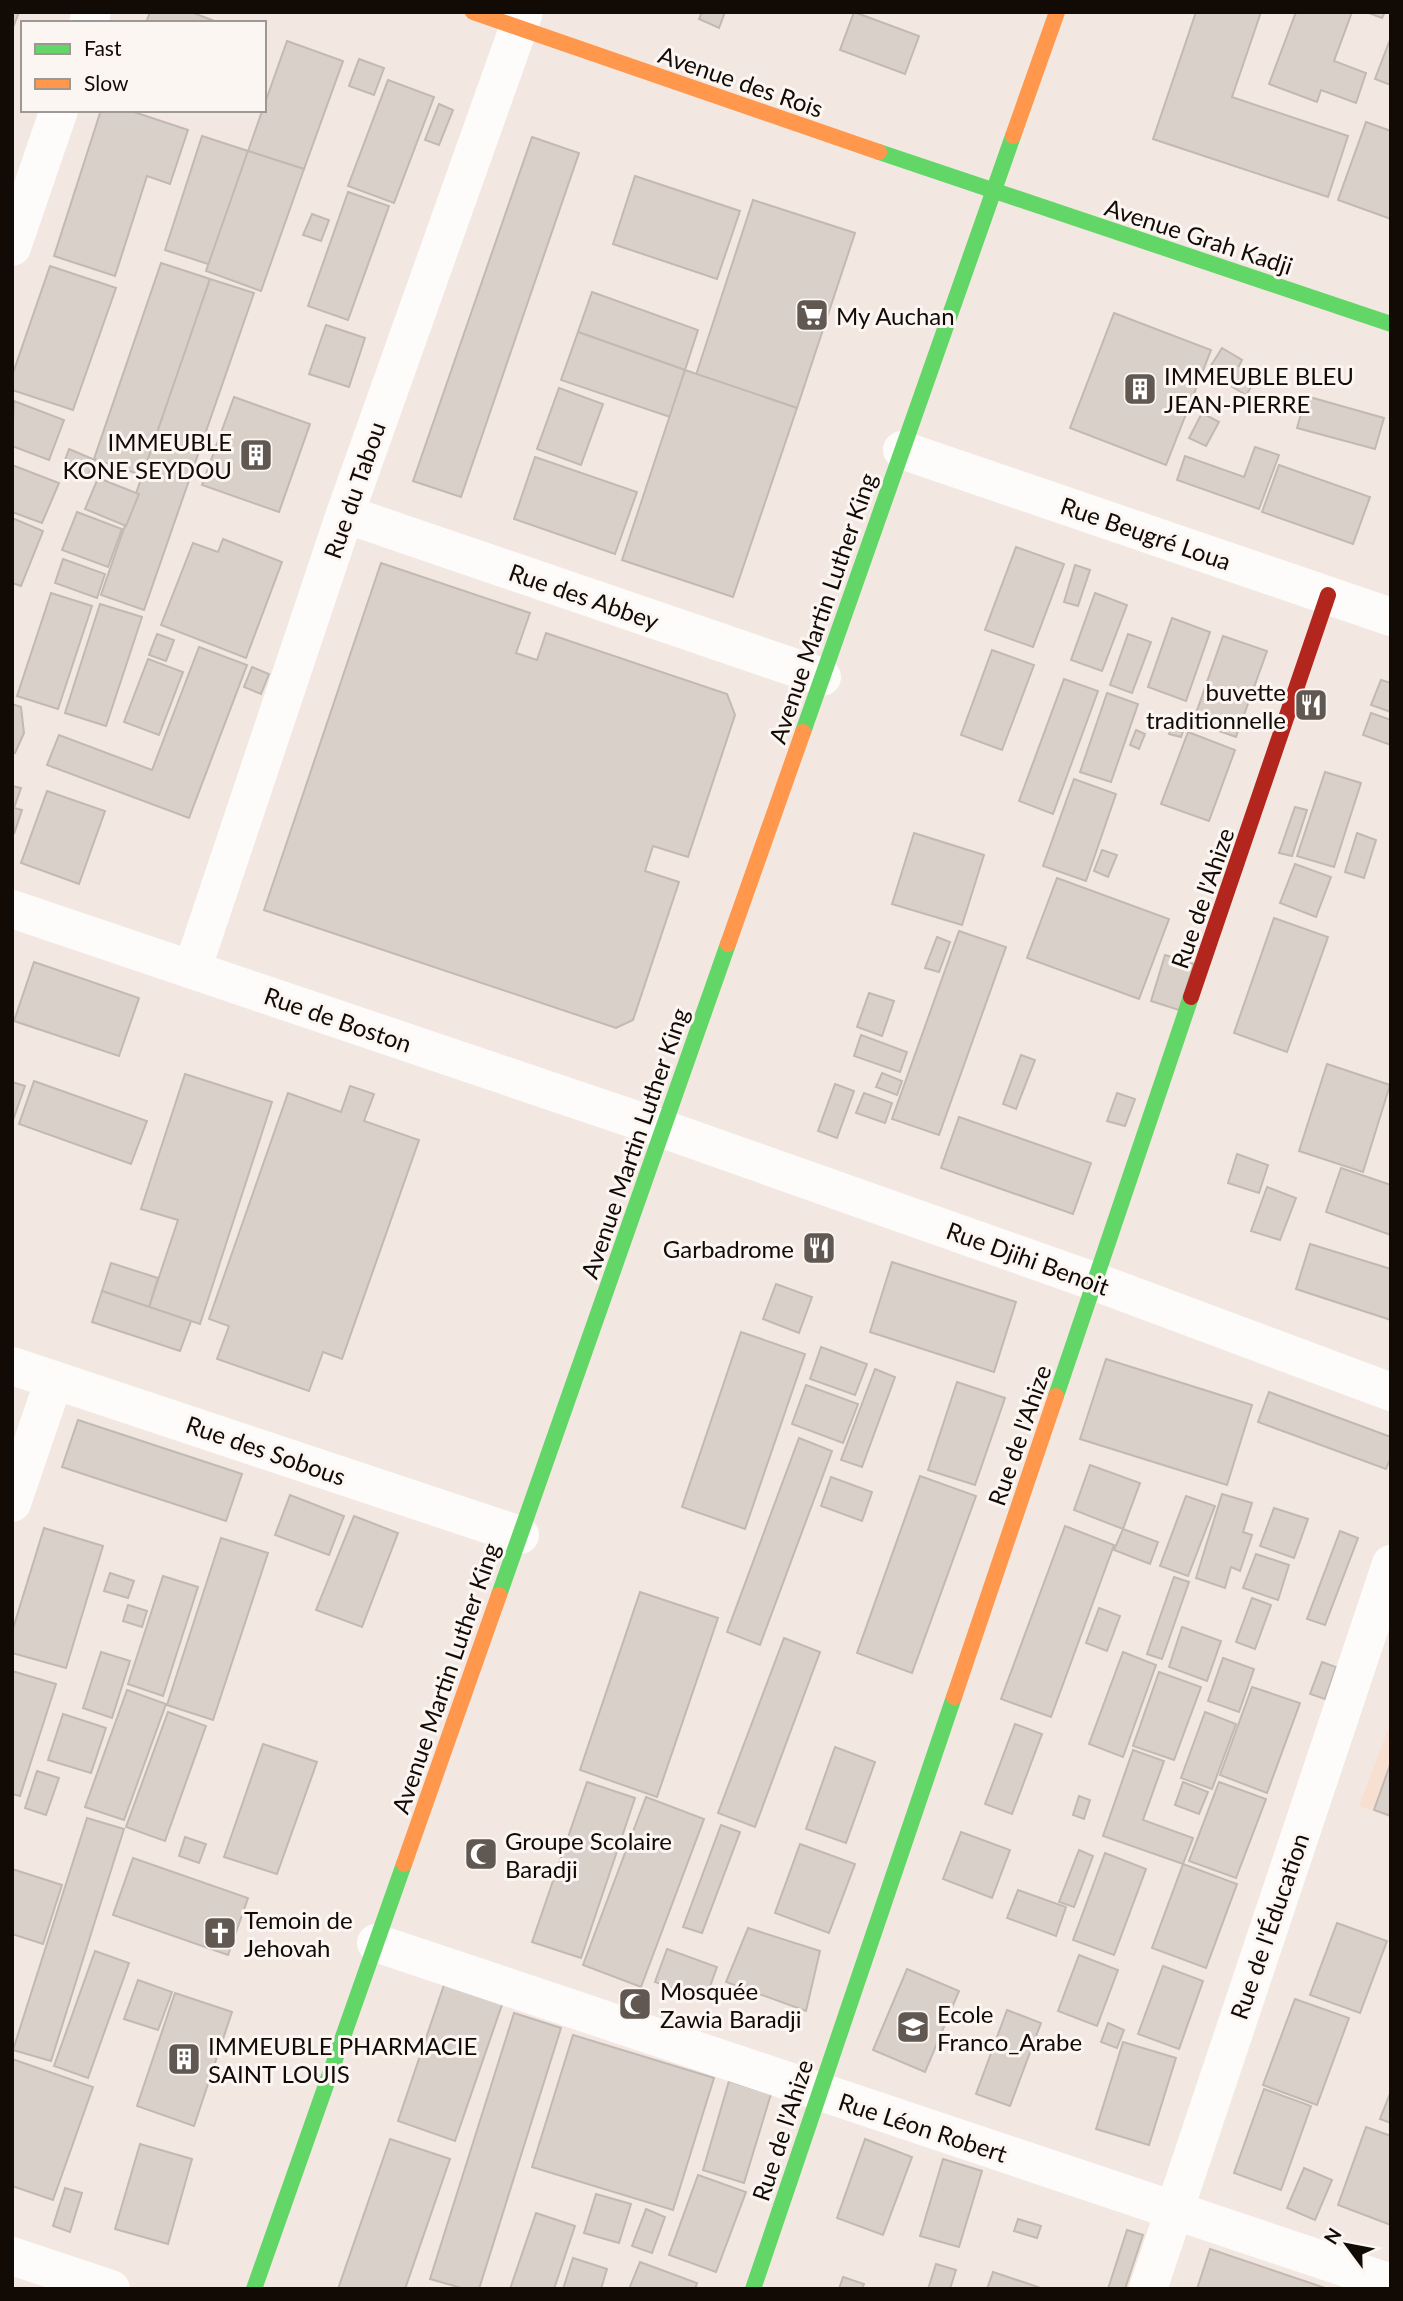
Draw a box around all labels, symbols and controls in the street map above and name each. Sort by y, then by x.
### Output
legend [21,21,266,112]
text: Fast [84,35,122,60]
street label: Avenue des Rois [655,39,827,123]
text: Slow [84,70,129,95]
street label: Avenue Grah Kadji [1101,192,1297,280]
supermarket icon: My Auchan [793,296,831,334]
place label: My Auchan [836,301,955,330]
place label: IMMEUBLE BLEU JEAN-PIERRE [1164,361,1354,418]
building icon: IMMEUBLE BLEU JEAN-PIERRE [1121,370,1159,408]
street label: Rue du Tabou [317,418,391,562]
place label: IMMEUBLE KONE SEYDOU [63,427,232,484]
building icon: IMMEUBLE KONE SEYDOU [237,436,275,474]
street label: Avenue Martin Luther King [762,469,882,747]
street label: Rue Beugré Loua [1057,490,1235,576]
street label: Rue des Abbey [505,557,663,635]
place label: buvette traditionnelle [1146,677,1286,734]
restaurant icon: buvette traditionnelle [1292,686,1330,724]
street label: Rue de l'Ahize [1164,824,1240,972]
street label: Rue de Boston [261,980,415,1058]
street label: Avenue Martin Luther King [574,1004,694,1282]
street label: Rue Djihi Benoit [943,1215,1114,1301]
restaurant icon: Garbadrome [800,1229,838,1267]
place label: Garbadrome [663,1234,794,1263]
street label: Rue de l'Ahize [981,1361,1057,1509]
street label: Rue des Sobous [182,1409,350,1491]
street label: Avenue Martin Luther King [385,1539,505,1817]
place label: Groupe Scolaire Baradji [505,1826,672,1883]
street label: Rue de l'Éducation [1224,1829,1314,2023]
mosque icon: Groupe Scolaire Baradji [462,1835,500,1873]
place label: Temoin de Jehovah [244,1905,353,1962]
church icon: Temoin de Jehovah [201,1914,239,1952]
place label: Mosquée Zawia Baradji [660,1976,802,2033]
mosque icon: Mosquée Zawia Baradji [616,1985,654,2023]
place label: Ecole Franco_Arabe [937,1999,1082,2056]
school or university icon: Ecole Franco_Arabe [894,2008,932,2046]
place label: IMMEUBLE PHARMACIE SAINT LOUIS [208,2031,477,2088]
building icon: IMMEUBLE PHARMACIE SAINT LOUIS [165,2040,203,2078]
street label: Rue de l'Ahize [746,2056,818,2204]
street label: Rue Léon Robert [835,2086,1011,2168]
north arrow [1312,2210,1382,2280]
text: N [1319,2223,1346,2248]

